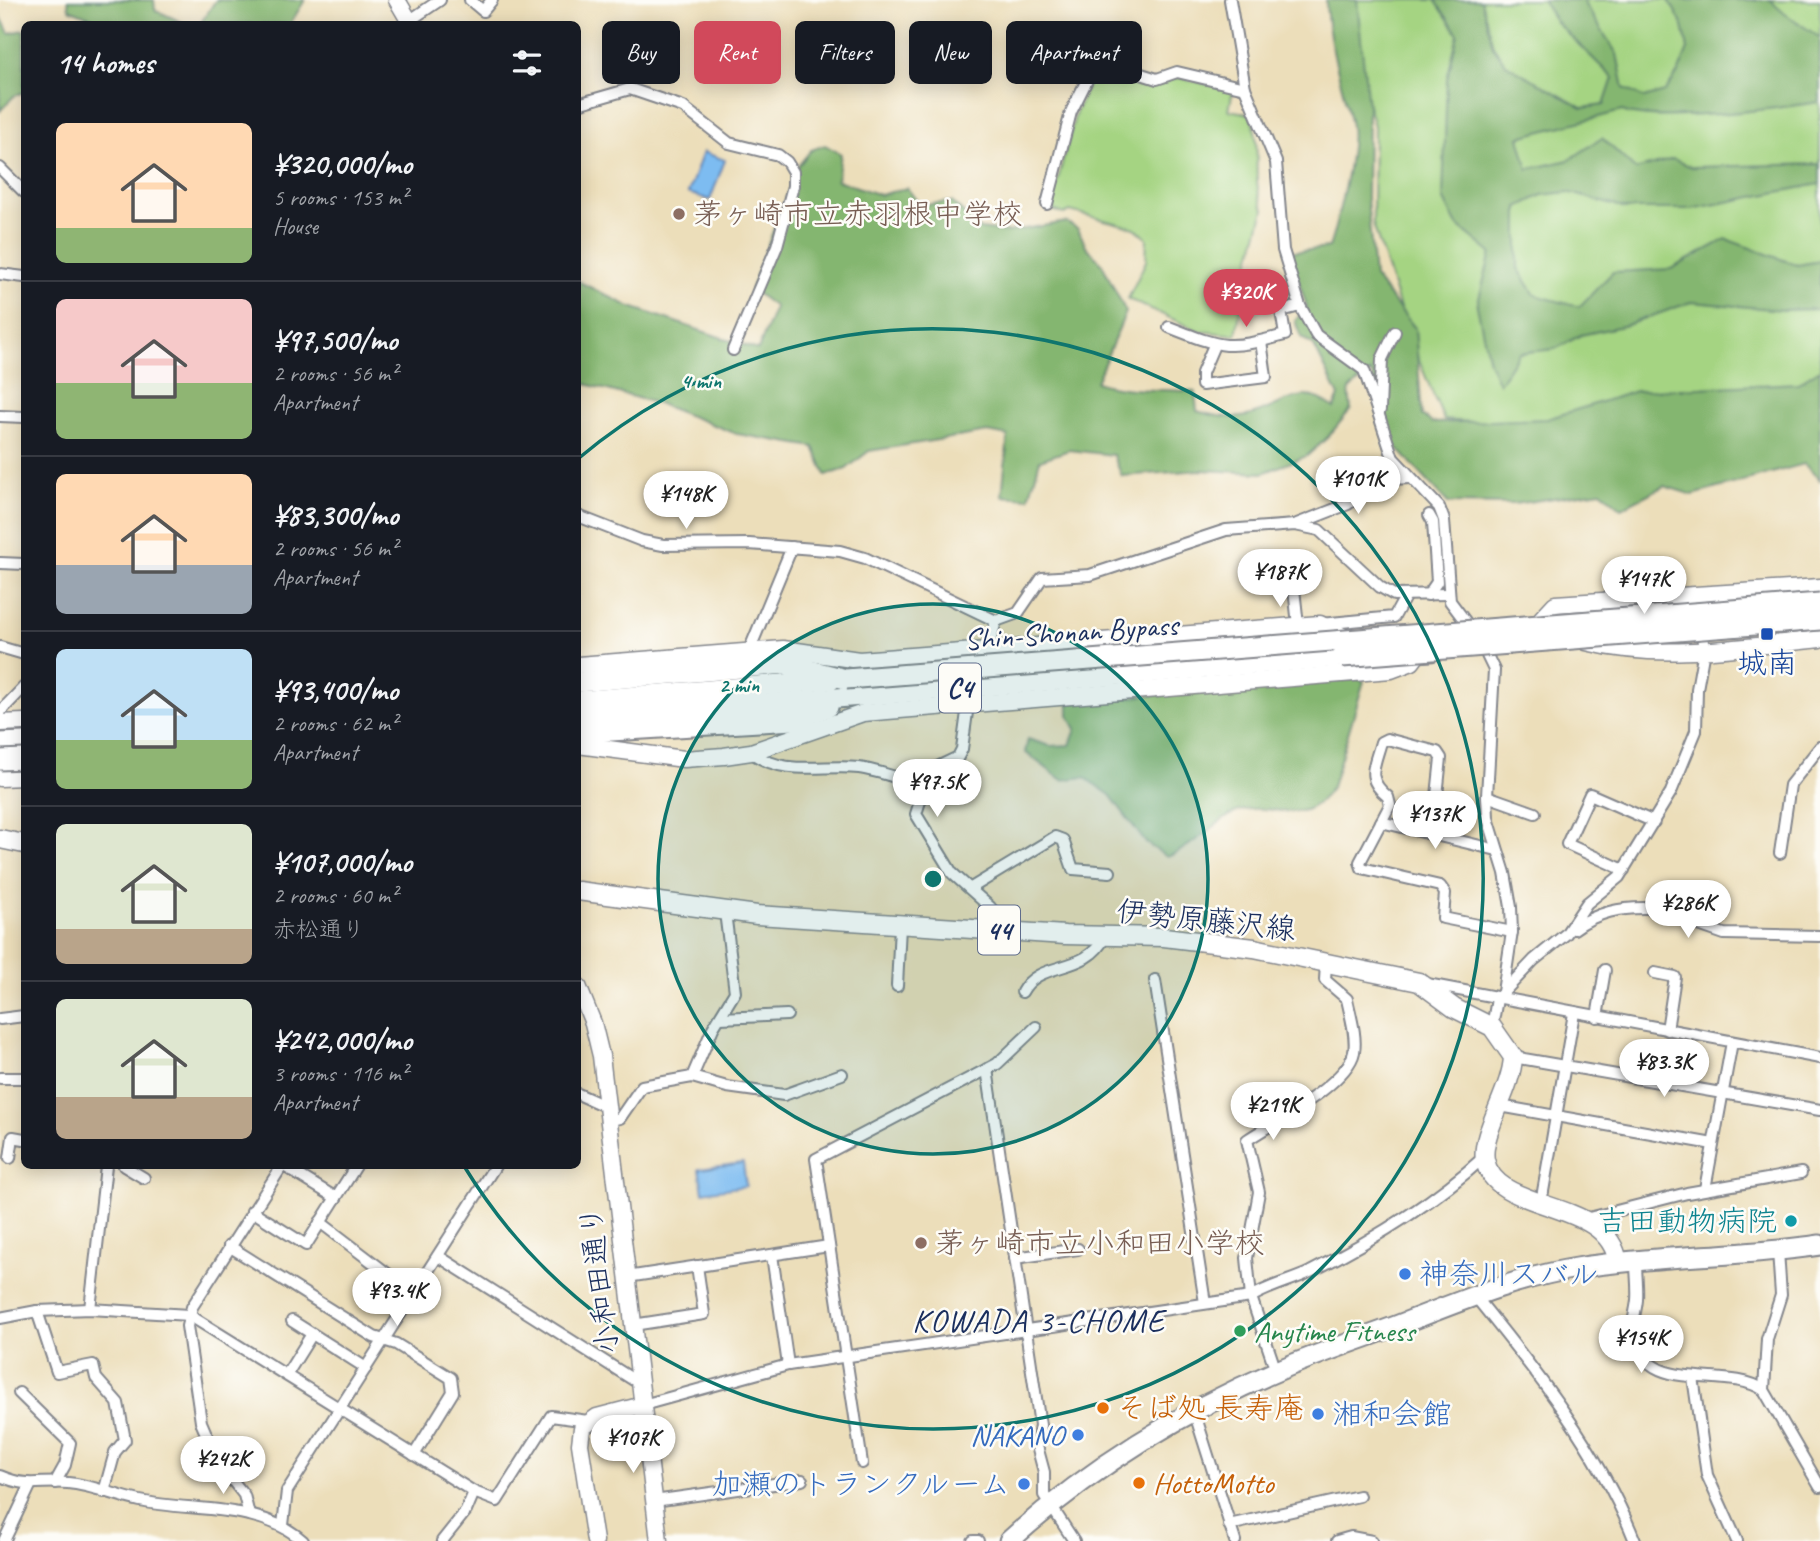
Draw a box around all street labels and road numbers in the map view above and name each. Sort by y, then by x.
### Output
street label: Shin-Shonan Bypass [963,605,1182,658]
road number: C4 [939,664,981,712]
street label: 伊勢原藤沢線 [1115,892,1297,948]
road number: 44 [978,906,1020,954]
street label: 小和田通り [571,1203,627,1357]

